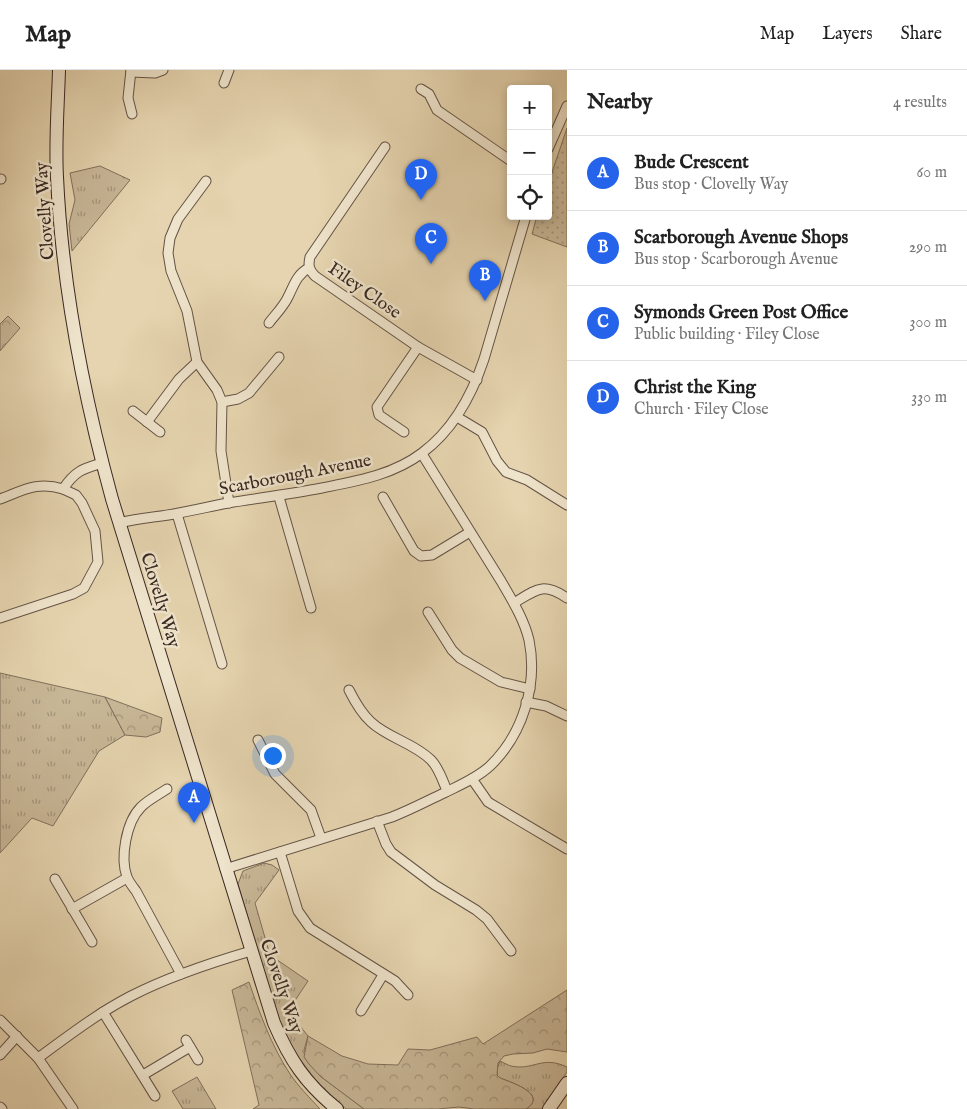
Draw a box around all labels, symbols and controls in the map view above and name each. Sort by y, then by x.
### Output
text: Map [25,19,71,50]
text: Map [760,23,794,46]
text: Layers [822,23,873,46]
text: Share [901,23,942,46]
map controls [507,85,552,220]
button: + [507,85,552,130]
text: Nearby [587,89,652,116]
text: 4 results [893,93,947,113]
button: − [507,130,552,175]
text: Bude Crescent [634,151,749,175]
pin: D [405,159,437,200]
street label: Clovelly Way [31,161,60,261]
text: A [598,163,608,183]
text: 60 m [917,163,947,183]
button: locate [507,175,552,220]
text: Bus stop · Clovelly Way [634,175,788,195]
pin: C [415,223,447,264]
text: Scarborough Avenue Shops [634,226,848,250]
text: B [598,238,608,258]
text: 290 m [909,238,947,258]
text: Bus stop · Scarborough Avenue [634,250,838,270]
street label: Filey Close [323,258,405,325]
pin: B [469,260,501,301]
text: Symonds Green Post Office [634,301,848,325]
text: C [597,313,609,333]
text: 300 m [909,313,947,333]
text: Public building · Filey Close [634,325,820,345]
text: Christ the King [634,376,756,400]
text: D [597,388,609,408]
text: 330 m [911,388,947,408]
text: Church · Filey Close [634,400,769,420]
street label: Scarborough Avenue [217,449,373,501]
street label: Clovelly Way [134,550,185,651]
your location [260,743,286,769]
pin: A [178,782,210,823]
street label: Clovelly Way [254,936,308,1037]

